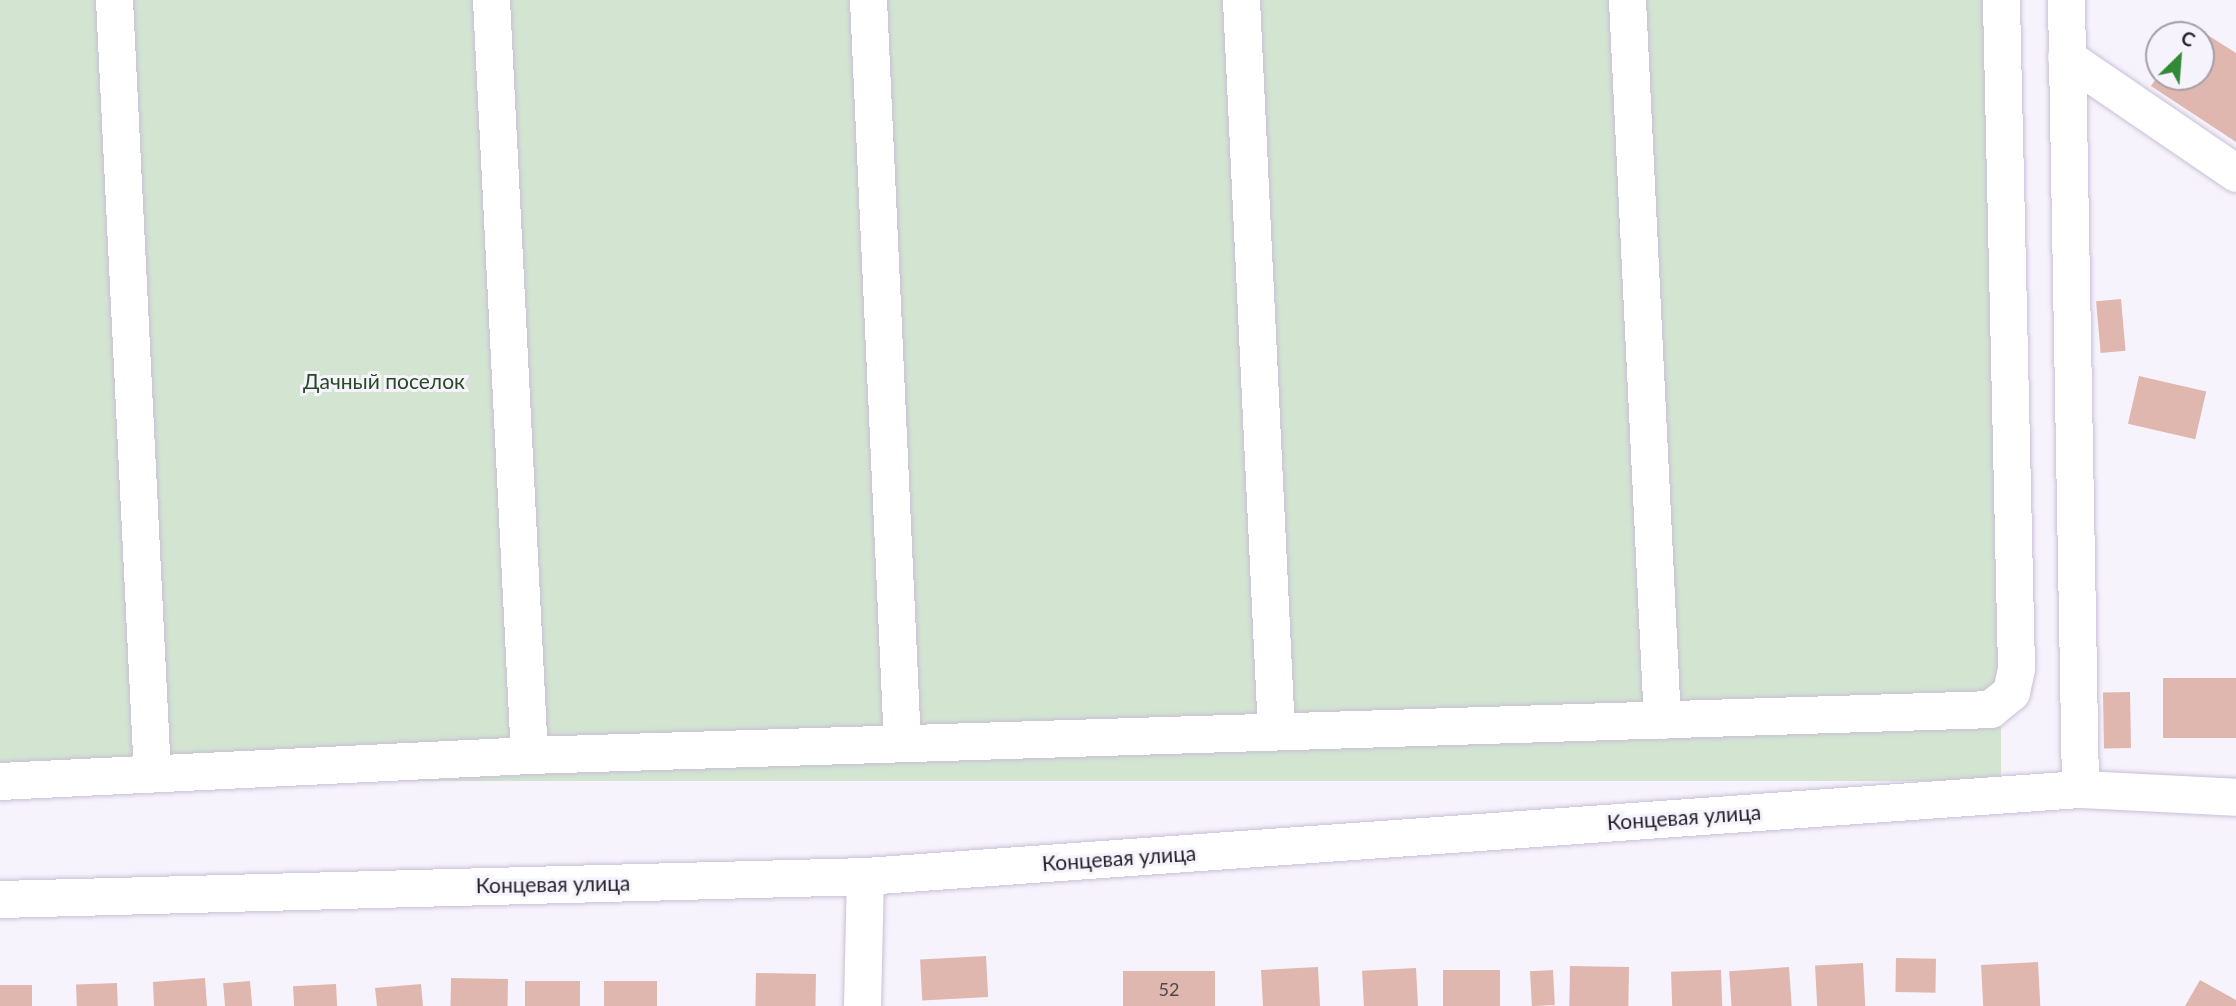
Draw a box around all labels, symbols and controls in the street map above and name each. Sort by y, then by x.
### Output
north arrow [2145,21,2215,91]
text: С [2178,25,2199,51]
park label: Дачный поселок [303,368,465,394]
street label: Концевая улица [1606,799,1762,835]
street label: Концевая улица [1041,840,1197,876]
street label: Концевая улица [476,870,630,898]
house number: 52 [1159,978,1179,1000]

